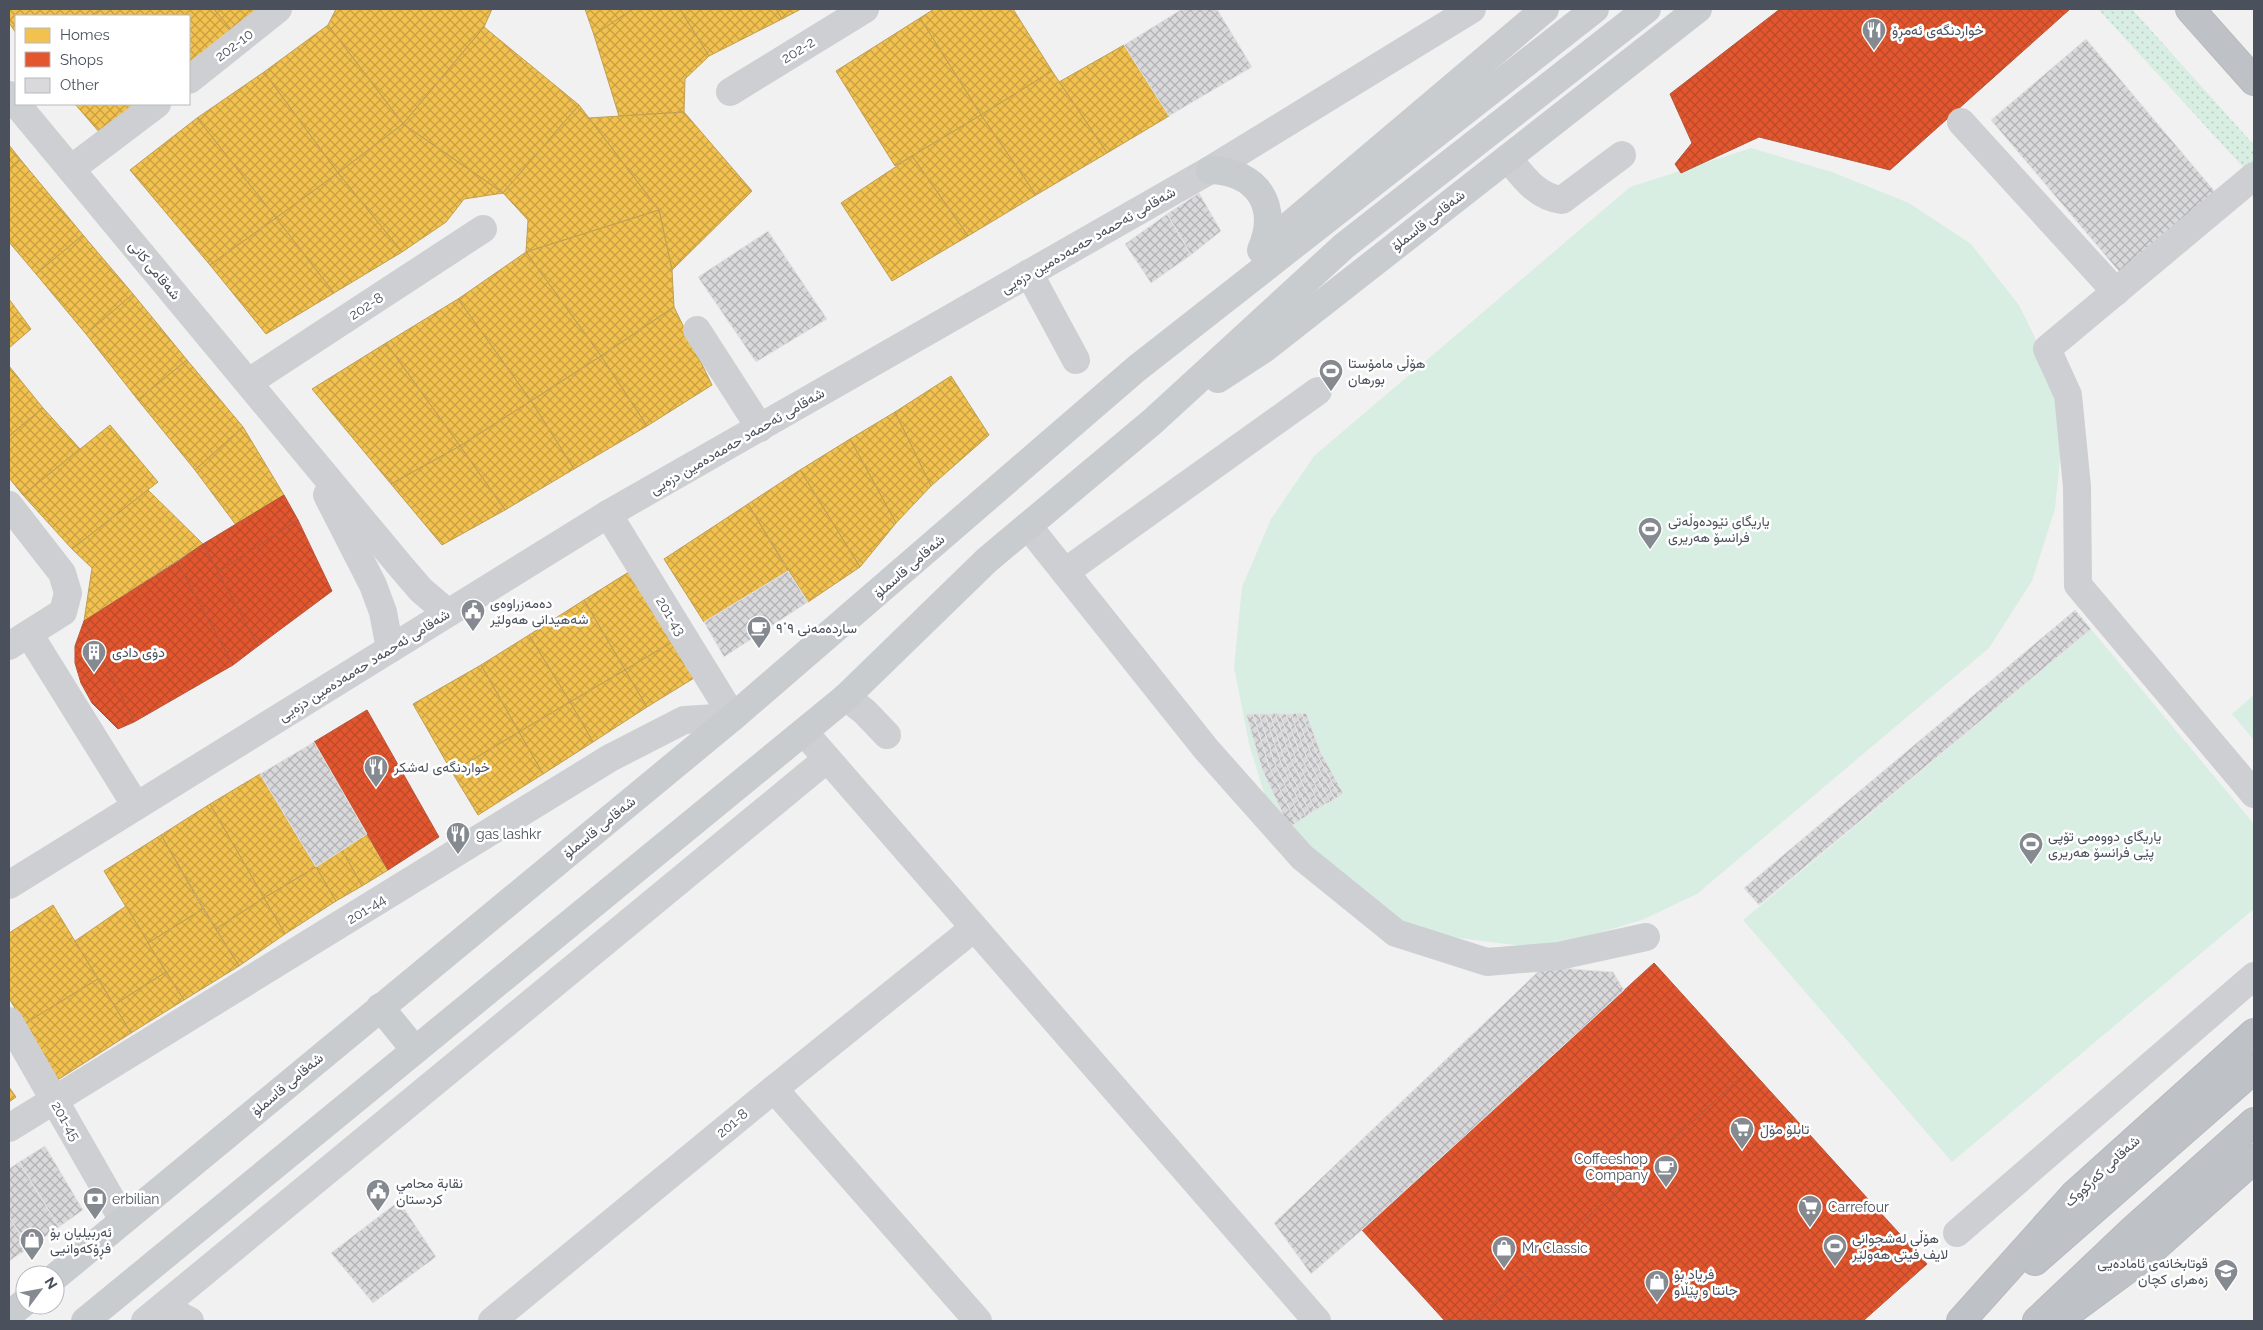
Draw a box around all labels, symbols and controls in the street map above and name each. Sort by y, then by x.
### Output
legend [15,15,190,105]
restaurant icon: خواردنگەی ئەمڕۆ [1861,17,1887,51]
place label: خواردنگەی ئەمڕۆ [1892,22,1984,42]
text: Homes [60,26,110,44]
street label: 202-10 [212,26,256,64]
street label: 202-2 [778,34,818,66]
text: Shops [60,51,103,69]
text: Other [60,76,100,94]
street label: شەقامی ئەحمەد حەمەدەمین دزەیی [998,183,1179,297]
street label: شەقامی قاسملۆ [1388,186,1468,254]
street label: شەقامی کانی [125,237,184,303]
street label: 202-8 [346,289,386,323]
place label: هۆڵی مامۆستا بورهان [1348,355,1426,388]
sports icon: هۆڵی مامۆستا بورهان [1318,358,1344,392]
street label: شەقامی ئەحمەد حەمەدەمین دزەیی [647,384,828,498]
place label: یاریگای نێودەوڵەتی فرانسۆ هەریری [1668,513,1770,546]
sports icon: یاریگای نێودەوڵەتی فرانسۆ هەریری [1637,516,1663,550]
street label: شەقامی قاسملۆ [870,531,948,602]
street label: 201-43 [653,594,689,638]
place label: دەمەزراوەی شەهیدانی هەولێر [489,595,589,628]
public building icon: دەمەزراوەی شەهیدانی هەولێر [460,598,486,632]
street label: شەقامی ئەحمەد حەمەدەمین دزەیی [275,606,453,725]
cafe icon: ساردەمەنی ٩*٩ [746,615,772,649]
place label: ساردەمەنی ٩*٩ [776,620,857,637]
building icon: دۆى دادى [81,639,107,673]
place label: دۆى دادى [112,644,165,661]
restaurant icon: خواردنگەی لەشکر [363,754,389,788]
place label: خواردنگەی لەشکر [393,759,490,776]
street label: شەقامی قاسملۆ [560,793,639,862]
restaurant icon: gas lashkr [445,821,471,855]
place label: gas lashkr [476,826,541,842]
place label: یاریگای دووەمی تۆپی پێی فرانسۆ هەریری [2048,828,2161,862]
sports icon: یاریگای دووەمی تۆپی پێی فرانسۆ هەریری [2018,831,2044,865]
street label: 201-44 [344,891,389,927]
street label: شەقامی قاسملۆ [248,1049,327,1119]
street label: 201-45 [48,1098,84,1144]
street label: 201-8 [713,1105,751,1141]
supermarket icon: تابلۆ مۆڵ [1729,1116,1755,1150]
place label: تابلۆ مۆڵ [1760,1121,1810,1139]
street label: شەقامی کەرکووک [2061,1132,2143,1211]
place label: Coffeeshop Company [1574,1151,1648,1183]
cafe icon: Coffeeshop Company [1653,1154,1679,1188]
place label: نقابة محامي كردستان [396,1175,463,1208]
public building icon: نقابة محامي كردستان [365,1178,391,1212]
bank icon: erbilian [82,1186,108,1220]
place label: erbilian [112,1191,159,1207]
supermarket icon: Carrefour [1797,1194,1823,1228]
place label: Carrefour [1828,1199,1889,1215]
place label: ئەربیلیان بۆ فڕۆکەوانیی [50,1224,112,1260]
shop icon: ئەربیلیان بۆ فڕۆکەوانیی [19,1227,45,1261]
place label: هۆڵی لەشجوانی لایف فیتی هەولێر [1851,1230,1948,1263]
sports icon: هۆڵی لەشجوانی لایف فیتی هەولێر [1822,1233,1848,1267]
shop icon: Mr Classic [1491,1235,1517,1269]
place label: Mr Classic [1522,1240,1588,1256]
place label: قوتابخانەی ئامادەیی زەهرای کچان [2097,1255,2208,1289]
school or university icon: قوتابخانەی ئامادەیی زەهرای کچان [2213,1258,2239,1292]
north arrow [15,1265,65,1315]
place label: فریاد بۆ جانتا و پێڵاو [1674,1266,1738,1300]
shop icon: فریاد بۆ جانتا و پێڵاو [1644,1269,1670,1303]
text: N [41,1274,61,1292]

